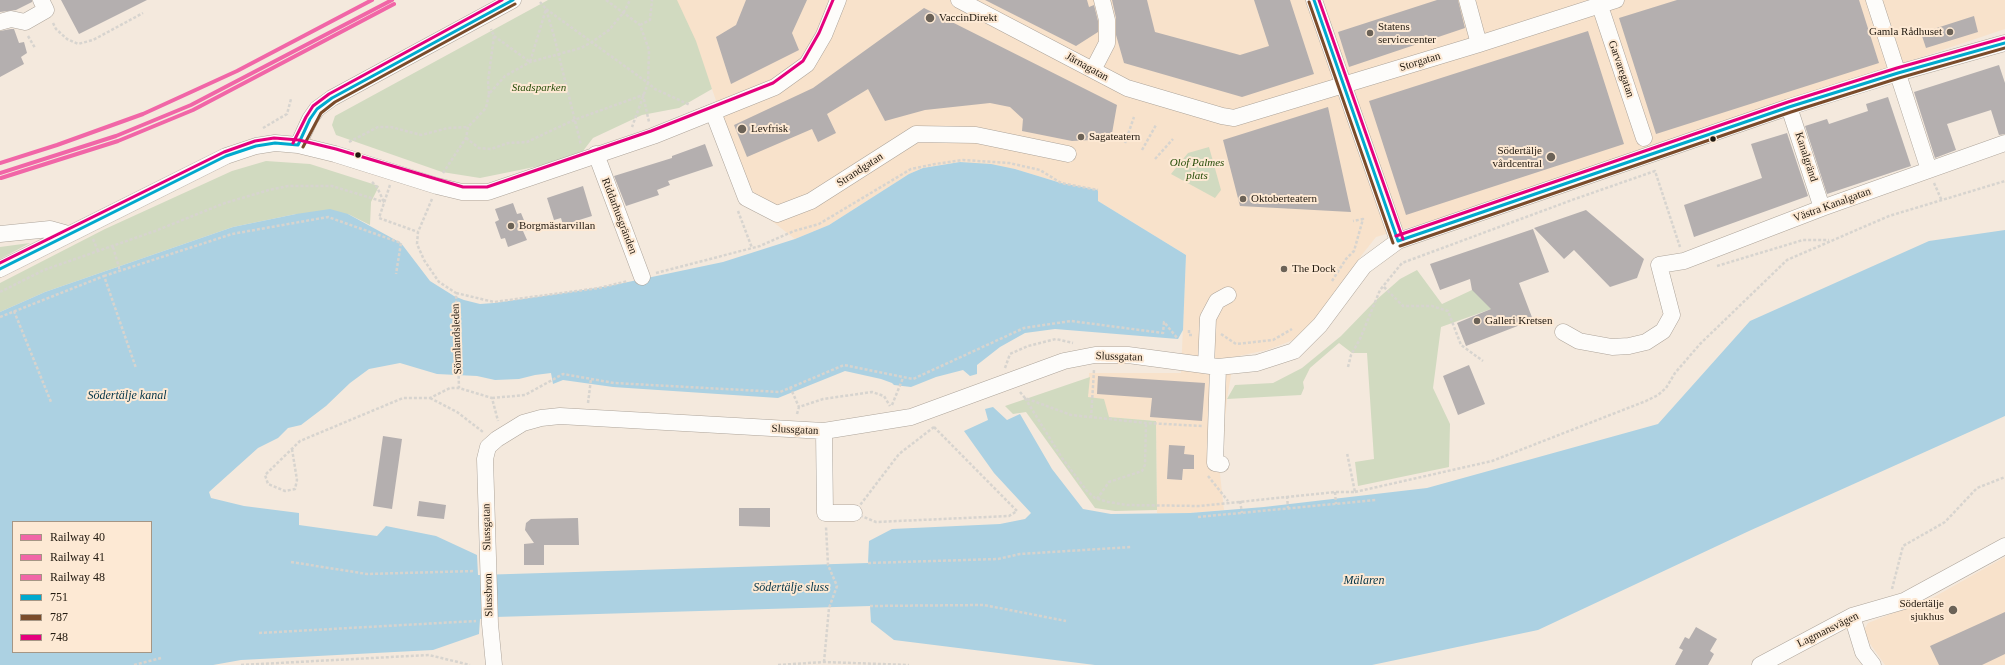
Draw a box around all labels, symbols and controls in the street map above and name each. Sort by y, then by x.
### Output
place label: VaccinDirekt [939,11,997,25]
marker: VaccinDirekt [924,12,936,24]
place label: Statens servicecenter [1378,20,1436,46]
place label: Gamla Rådhuset [1869,25,1942,39]
marker: Gamla Rådhuset [1945,27,1955,37]
marker: Statens servicecenter [1365,28,1375,38]
street label: Garvaregatan [1605,39,1637,99]
street label: Järnagatan [1063,50,1111,84]
street label: Storgatan [1398,50,1442,74]
park label: Stadsparken [512,81,566,95]
place label: Levfrisk [751,122,788,136]
marker: Levfrisk [736,123,748,135]
place label: Sagateatern [1089,130,1140,144]
street label: Kanalgränd [1792,131,1820,183]
marker: Sagateatern [1076,132,1086,142]
unlabelled marker [1708,134,1718,144]
place label: Södertälje vårdcentral [1493,144,1542,170]
unlabelled marker [353,150,363,160]
street label: Strandgatan [834,150,886,190]
marker: Södertälje vårdcentral [1545,151,1557,163]
park label: Olof Palmes plats [1170,156,1224,182]
street label: Riddarhusgränden [598,176,640,256]
street label: Västra Kanalgatan [1791,185,1873,225]
place label: Oktoberteatern [1251,192,1317,206]
marker: Oktoberteatern [1238,194,1248,204]
place label: Borgmästarvillan [519,219,595,233]
marker: Borgmästarvillan [506,221,516,231]
place label: The Dock [1292,262,1336,276]
marker: The Dock [1279,264,1289,274]
street label: Sörmlandsleden [449,303,465,375]
place label: Galleri Kretsen [1485,314,1552,328]
marker: Galleri Kretsen [1472,316,1482,326]
street label: Slussgatan [1095,350,1143,364]
water label: Södertälje kanal [88,389,166,403]
street label: Slussgatan [771,422,819,438]
street label: Slussgatan [480,503,494,551]
legend [12,521,152,653]
text: Railway 40 [50,530,105,544]
text: Railway 41 [50,550,105,564]
text: Railway 48 [50,570,105,584]
street label: Slussbron [482,573,496,617]
water label: Mälaren [1344,574,1384,588]
water label: Södertälje sluss [753,581,829,595]
text: 751 [50,590,68,604]
place label: Södertälje sjukhus [1899,597,1944,623]
marker: Södertälje sjukhus [1947,604,1959,616]
street label: Lagmansvägen [1795,609,1861,651]
text: 787 [50,610,68,624]
text: 748 [50,630,68,644]

